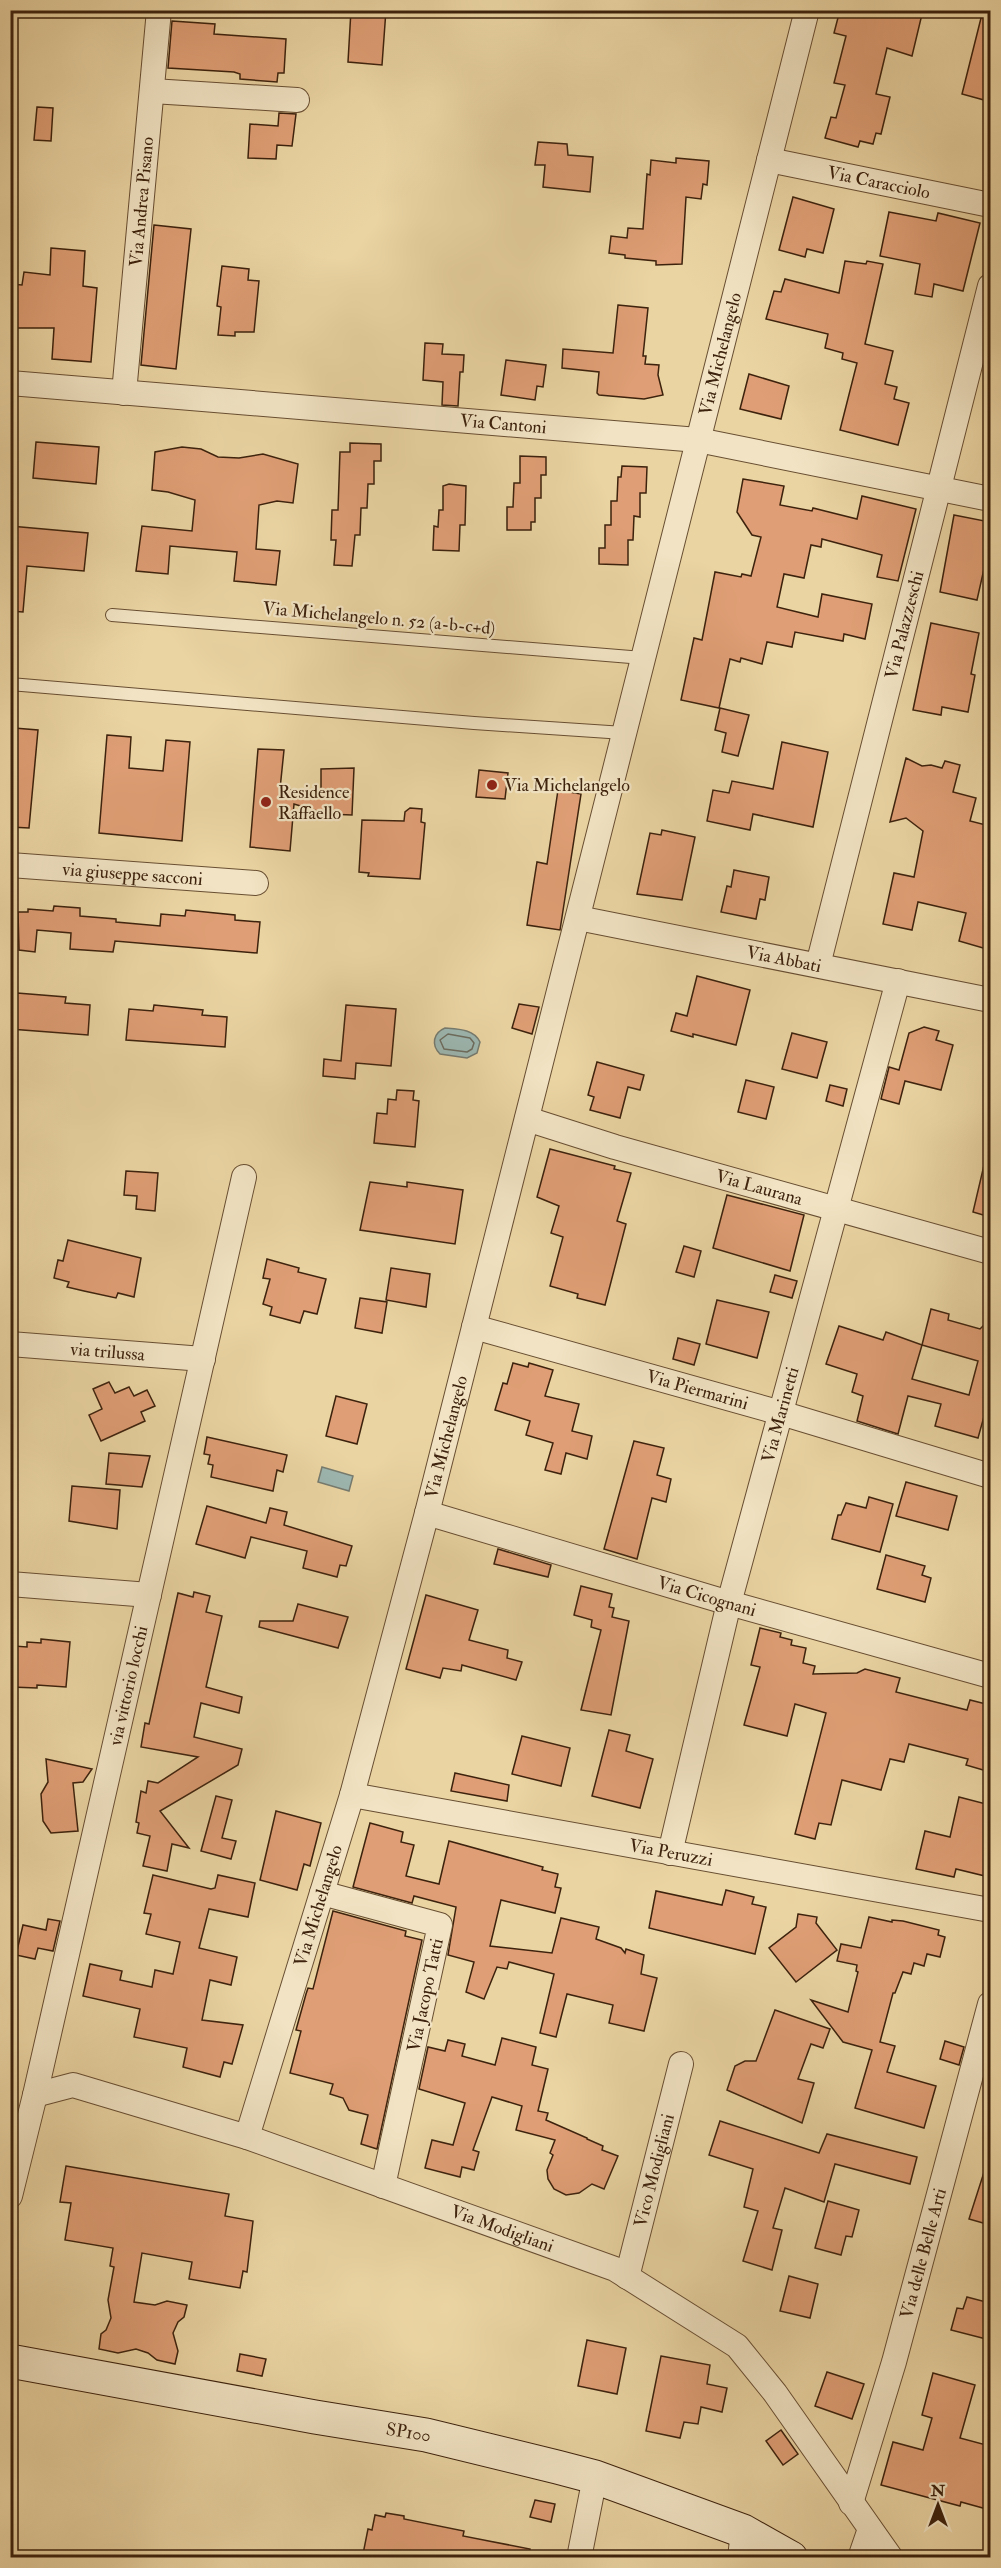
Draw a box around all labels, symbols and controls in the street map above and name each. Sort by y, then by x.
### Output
street label: Via Andrea Pisano [125,136,159,268]
street label: Via Caracciolo [825,161,932,205]
street label: Via Michelangelo [694,290,747,418]
street label: Via Cantoni [459,409,548,439]
street label: Via Palazzeschi [880,568,929,681]
street label: Via Michelangelo n. 52 (a-b-c+d) [262,597,496,640]
place label: Via Michelangelo [504,774,630,797]
marker: Via Michelangelo [485,778,499,792]
place label: Residence Raffaello [278,781,350,825]
marker: Residence Raffaello [259,795,273,809]
street label: via giuseppe sacconi [61,858,204,891]
street label: Via Abbati [744,941,823,978]
street label: Via Laurana [713,1165,806,1211]
street label: via trilussa [69,1338,146,1366]
street label: Via Marinetti [757,1364,805,1465]
street label: Via Piermarini [644,1365,751,1415]
street label: Via Michelangelo [420,1373,473,1501]
street label: Via Cicognani [655,1571,759,1622]
street label: via vittorio locchi [104,1623,154,1749]
street label: Via Peruzzi [627,1834,715,1872]
street label: Via Michelangelo [289,1842,348,1969]
street label: Via Jacopo Tatti [402,1936,449,2054]
street label: Vico Modigliani [629,2111,680,2230]
street label: Via delle Belle Arti [895,2185,952,2321]
street label: Via Modigliani [447,2200,557,2258]
street label: SP100 [384,2418,434,2448]
north arrow [908,2475,968,2535]
text: N [930,2481,946,2501]

